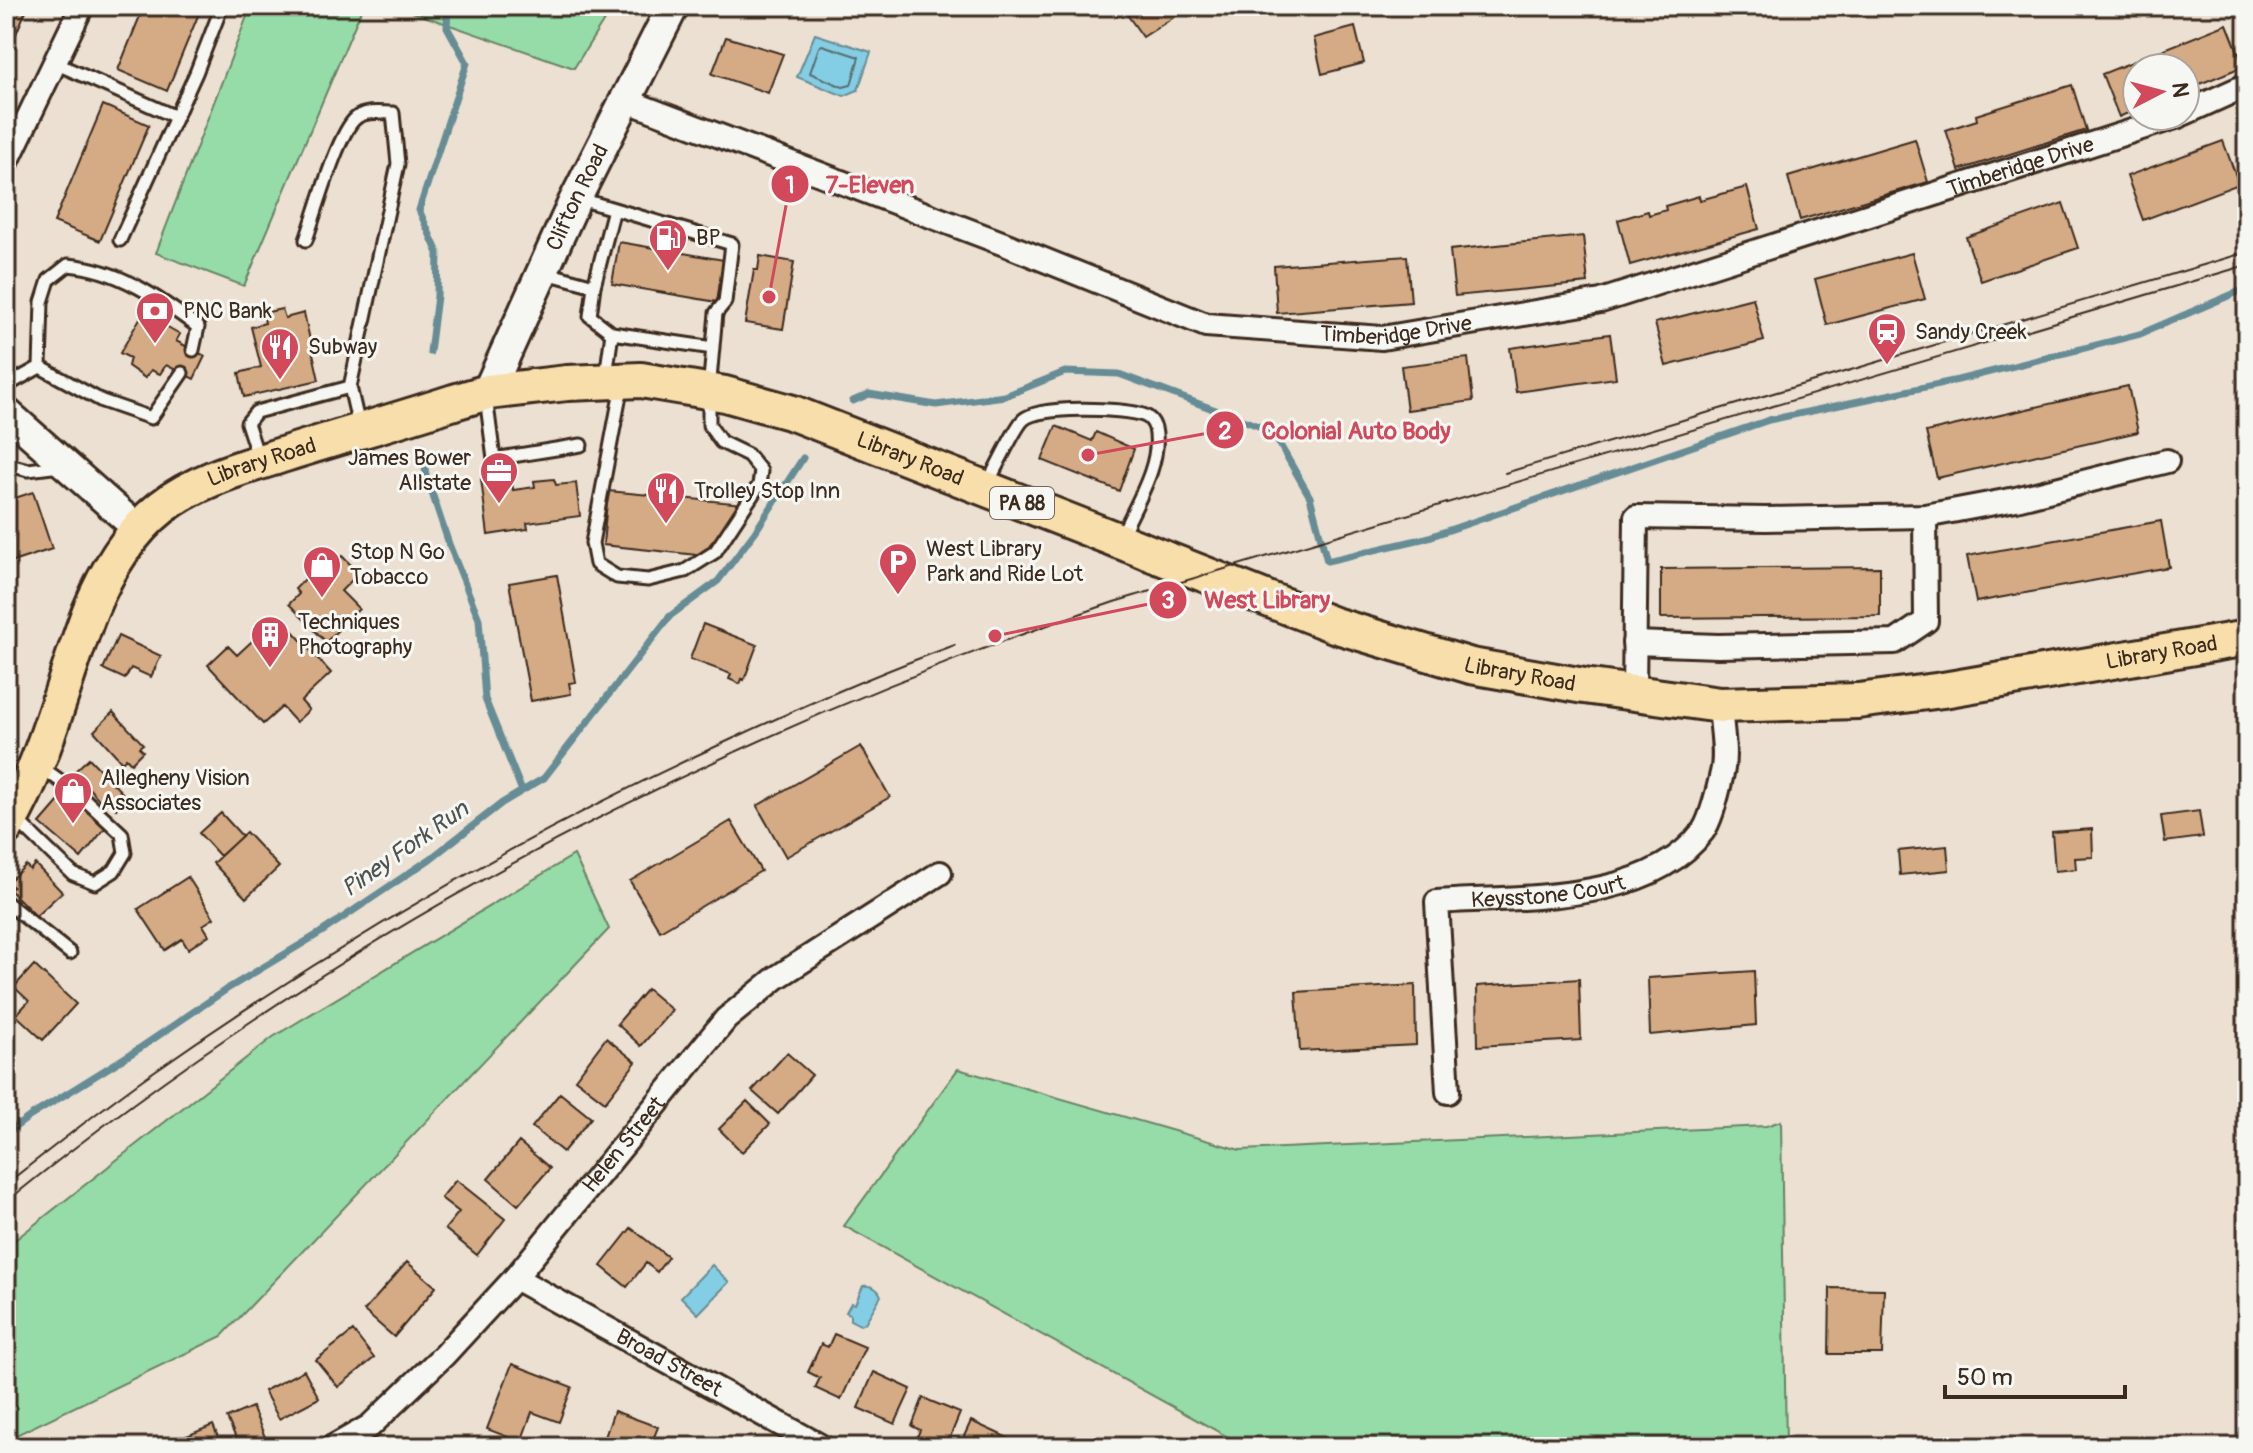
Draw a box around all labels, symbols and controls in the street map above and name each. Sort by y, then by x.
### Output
north arrow [2121,52,2201,132]
text: N [2165,81,2195,99]
street label: Timberidge Drive [1943,130,2098,203]
street label: Clifton Road [540,140,615,255]
callout: 7-Eleven [770,160,931,208]
text: 1 [785,171,795,200]
text: 7-Eleven [826,171,914,200]
fuel station icon: BP [647,217,689,272]
place label: BP [696,224,721,252]
bank icon: PNC Bank [134,290,176,345]
place label: PNC Bank [183,297,272,325]
street label: Timberidge Drive [1319,309,1474,352]
station icon: Sandy Creek [1866,311,1908,366]
place label: Sandy Creek [1915,318,2027,346]
restaurant icon: Subway [259,326,301,381]
place label: Subway [308,333,377,361]
callout: Colonial Auto Body [1205,406,1466,454]
text: 2 [1218,417,1232,446]
text: Colonial Auto Body [1262,417,1451,446]
street label: Library Road [852,425,968,492]
street label: Library Road [203,431,320,493]
place label: James Bower Allstate [348,444,471,497]
office icon: James Bower Allstate [478,450,520,505]
restaurant icon: Trolley Stop Inn [645,470,687,525]
place label: Trolley Stop Inn [694,477,840,505]
road number: PA 88 [990,487,1054,519]
place label: West Library Park and Ride Lot [926,535,1083,588]
place label: Stop N Go Tobacco [350,538,445,591]
parking icon: West Library Park and Ride Lot [877,541,919,596]
shop icon: Stop N Go Tobacco [301,544,343,599]
callout: West Library [1148,576,1346,624]
text: 3 [1161,586,1175,615]
text: West Library [1204,586,1331,615]
place label: Techniques Photography [298,608,412,661]
building icon: Techniques Photography [249,614,291,669]
street label: Library Road [2104,629,2220,676]
street label: Library Road [1460,651,1578,698]
place label: Allegheny Vision Associates [101,764,250,817]
shop icon: Allegheny Vision Associates [52,770,94,825]
water label: Piney Fork Run [336,794,475,903]
street label: Keysstone Court [1470,869,1629,914]
street label: Helen Street [576,1090,671,1199]
street label: Broad Street [611,1322,727,1403]
scale bar [1945,1349,2125,1399]
text: 50 m [1957,1363,2013,1392]

